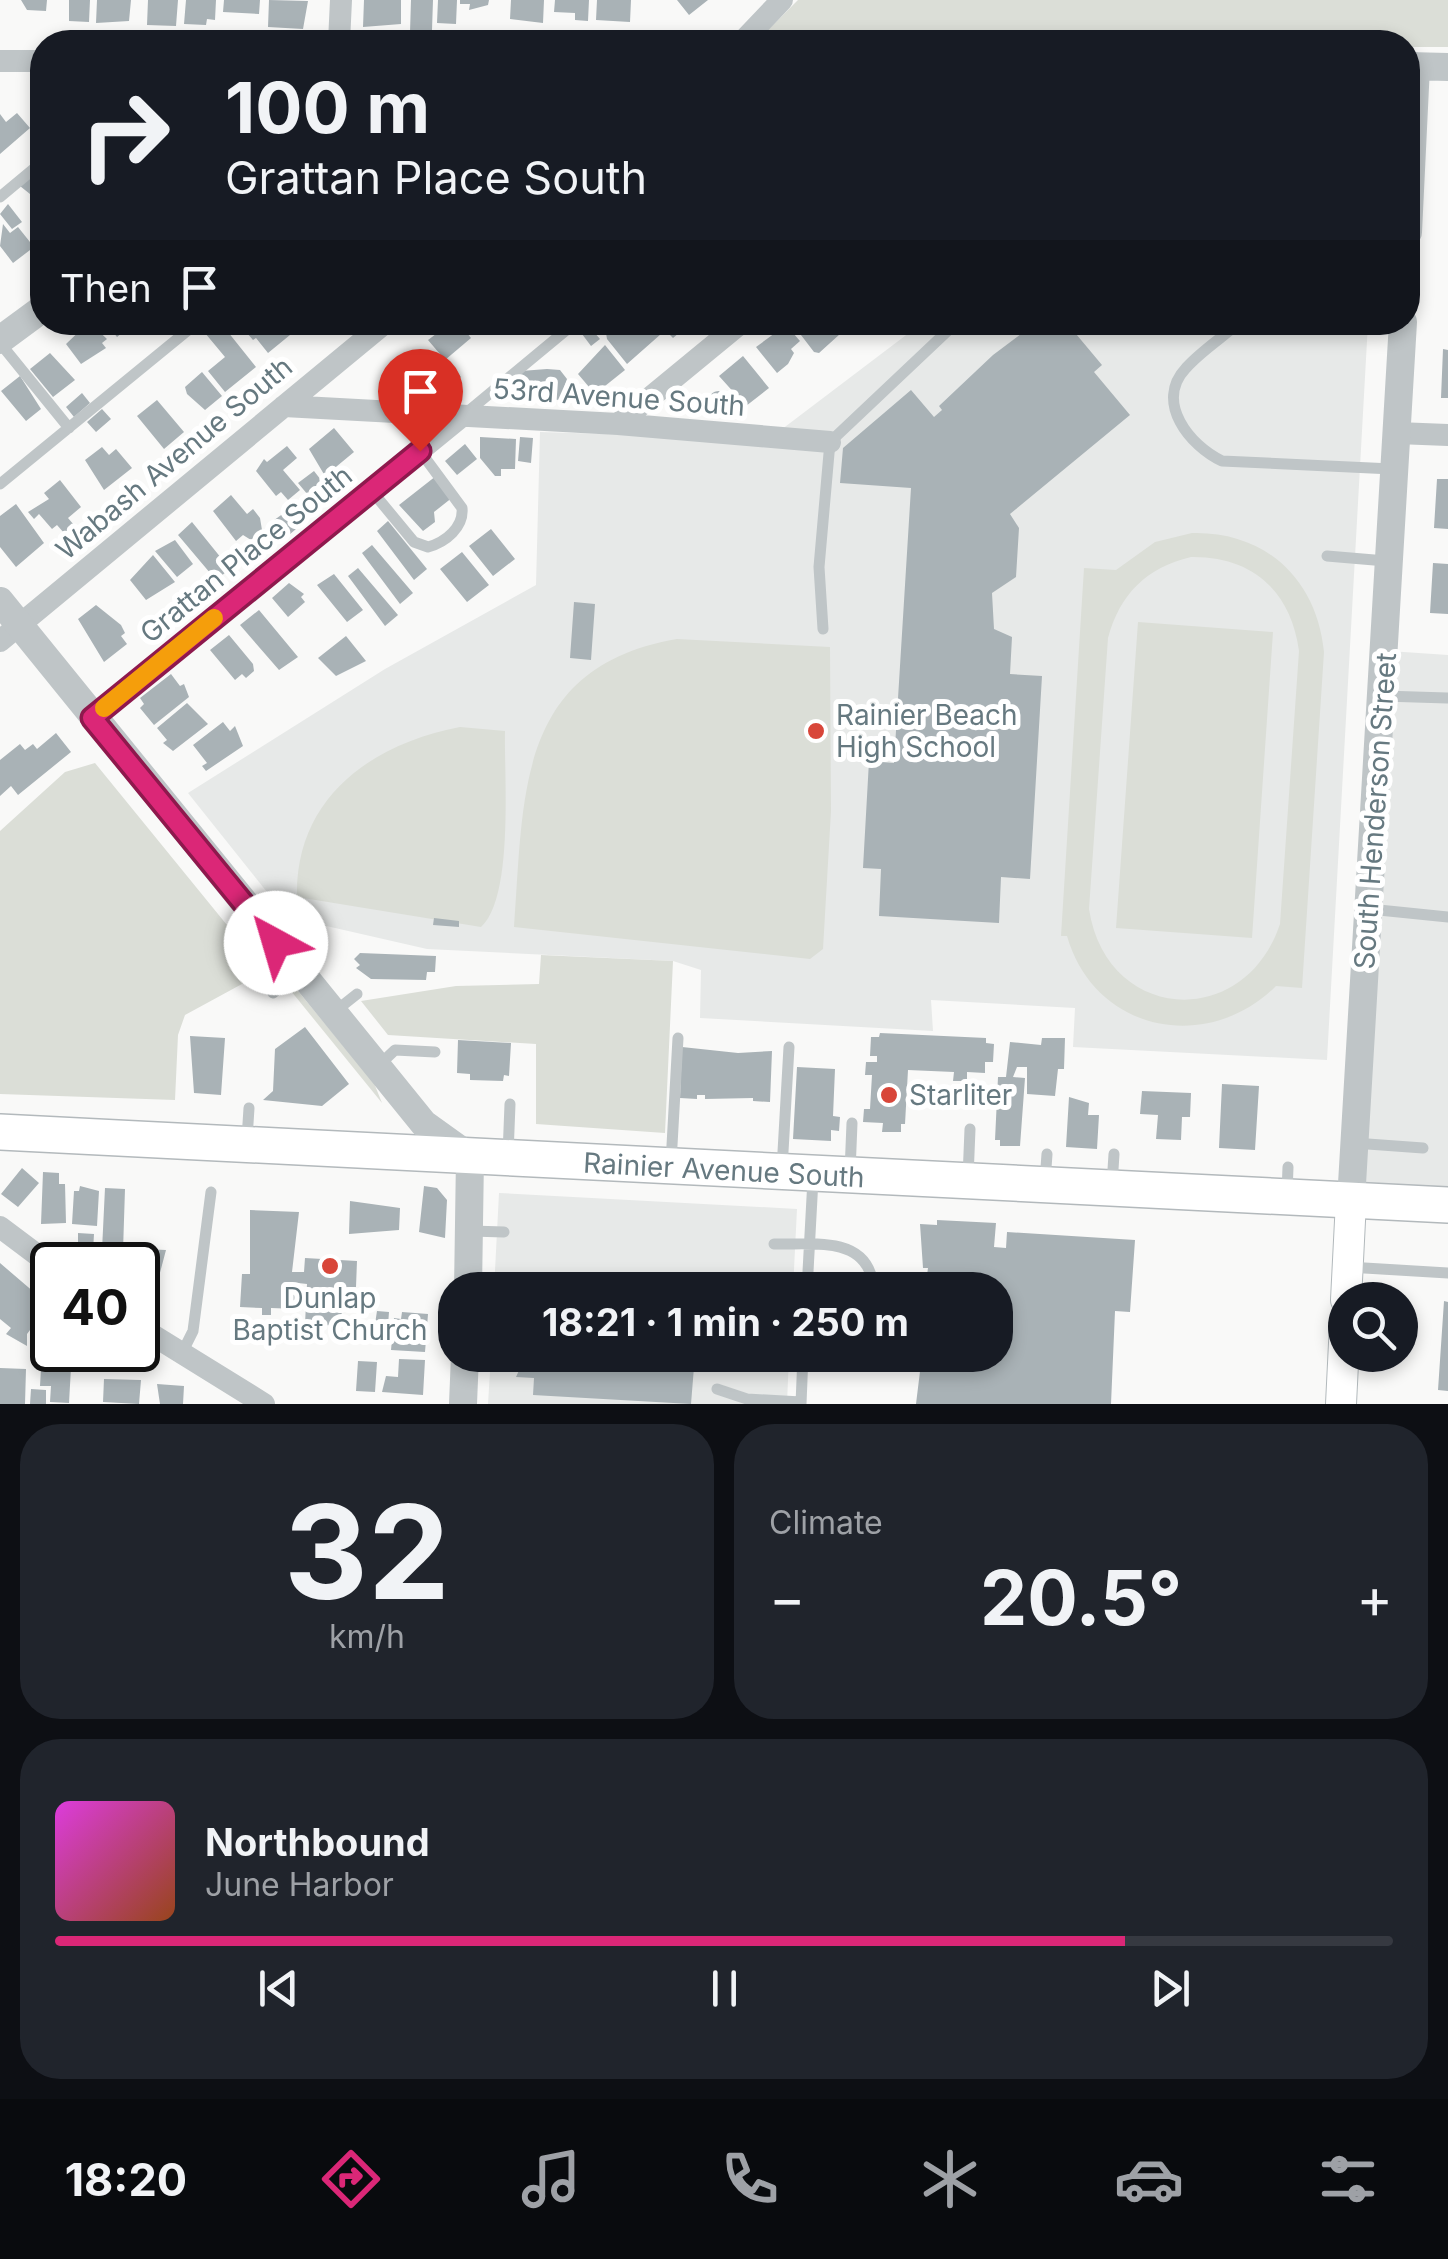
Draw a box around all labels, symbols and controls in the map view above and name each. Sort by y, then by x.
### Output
text: 100 m [225,65,430,150]
icon: right [60,70,190,200]
text: Grattan Place South [225,150,647,205]
icon: arrive [172,260,227,315]
text: Then [60,265,152,311]
street label: Wabash Avenue South [49,349,299,567]
pin [378,349,463,452]
icon: arrive [393,364,448,419]
street label: 53rd Avenue South [492,371,746,423]
street label: Grattan Place South [133,458,359,650]
street label: South Henderson Street [1347,651,1403,971]
place label: Rainier Beach High School [836,698,1018,764]
marker: Rainier Beach High School [805,720,827,742]
position arrow [224,891,328,995]
place label: Starliter [909,1078,1012,1112]
marker: Starliter [878,1084,900,1106]
street label: Rainier Avenue South [582,1146,866,1194]
speed limit sign: 40 [30,1242,160,1372]
marker: Dunlap Baptist Church [319,1255,341,1277]
place label: Dunlap Baptist Church [232,1281,428,1347]
map controls [1328,1282,1418,1372]
button: search [1328,1282,1418,1372]
text: 18:21 · 1 min · 250 m [542,1299,909,1345]
text: 32 [284,1473,450,1630]
text: Climate [769,1503,883,1542]
text: 20.5° [980,1552,1182,1643]
text: − [769,1565,805,1631]
text: + [1357,1565,1393,1631]
text: km/h [329,1617,405,1656]
text: Northbound [205,1819,430,1865]
text: June Harbor [205,1865,394,1904]
icon: previous [251,1961,306,2016]
icon: pause [697,1961,752,2016]
icon: next [1143,1961,1198,2016]
icon: directions [316,2144,386,2214]
icon: music [516,2144,586,2214]
icon: phone [715,2144,785,2214]
icon: climate [915,2144,985,2214]
icon: car [1114,2144,1184,2214]
icon: filters [1313,2144,1383,2214]
text: 18:20 [65,2152,187,2207]

